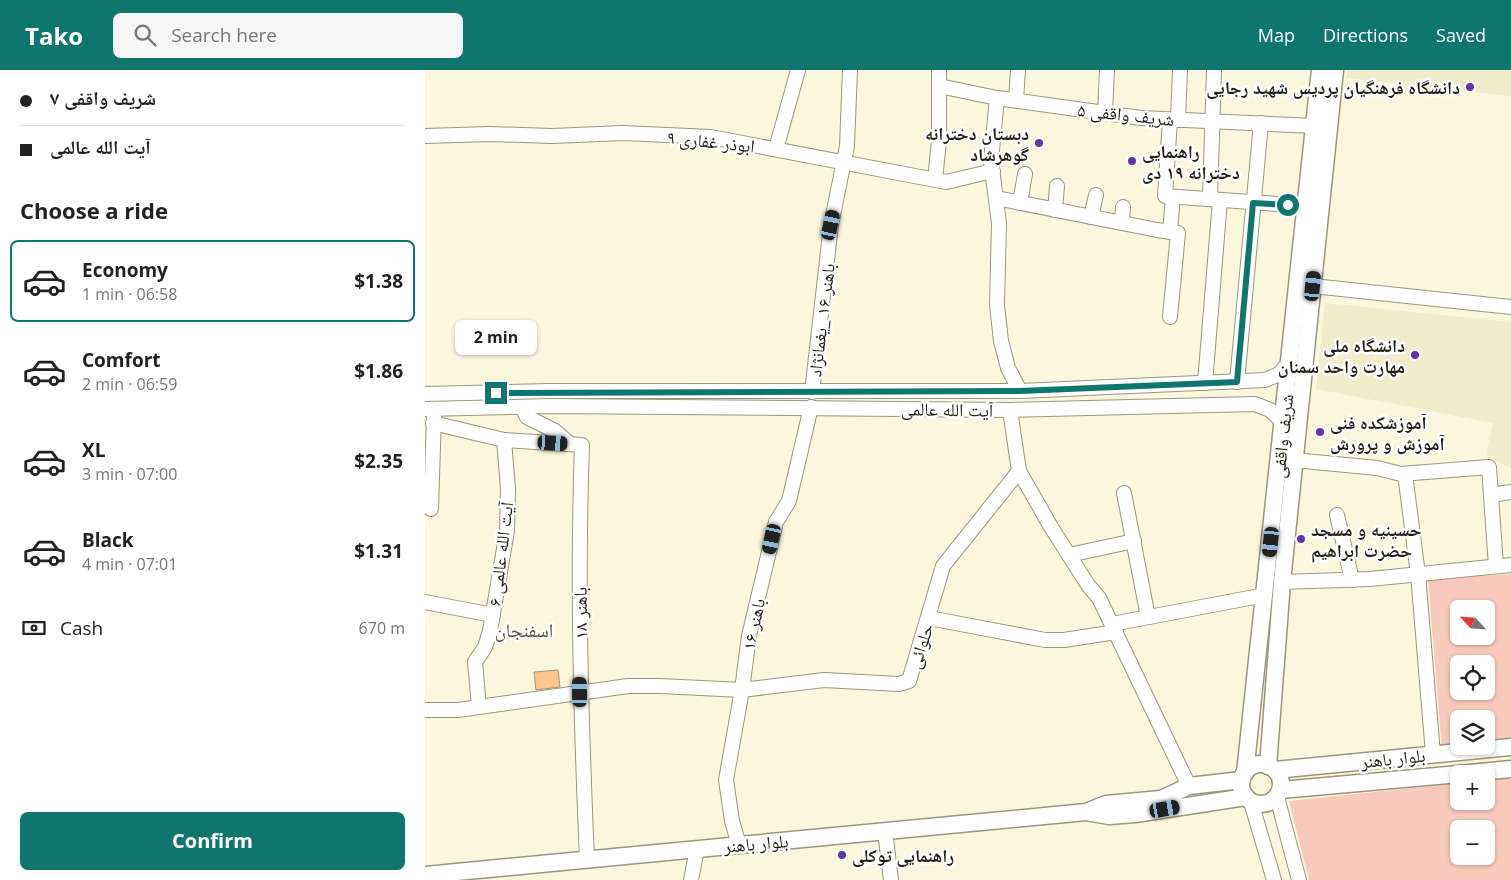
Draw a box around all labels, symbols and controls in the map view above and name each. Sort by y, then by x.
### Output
search box [113,13,463,58]
text: Tako [25,19,83,52]
icon: search [131,21,159,49]
text: Search here [171,22,277,48]
text: Map [1258,23,1295,47]
text: Directions [1323,23,1408,47]
text: Saved [1436,23,1486,47]
place label: دانشگاه فرهنگیان پردیس شهید رجایی [1206,75,1460,99]
marker: دانشگاه فرهنگیان پردیس شهید رجایی [1464,81,1476,93]
text: شریف واقفی ۷ [50,85,156,111]
street label: شریف واقفی ۵ [1076,97,1176,131]
place label: دبستان دخترانه گوهرشاد [925,121,1029,166]
street label: ابوذر غفاری ۹ [666,124,756,158]
text: آیت الله عالمی [50,134,151,160]
marker: دبستان دخترانه گوهرشاد [1033,137,1045,149]
place label: راهنمایی دخترانه ۱۹ دی [1142,139,1240,184]
marker: راهنمایی دخترانه ۱۹ دی [1126,155,1138,167]
route start [1277,194,1299,216]
text: Choose a ride [20,195,168,225]
car [820,209,841,241]
text: Economy [82,257,168,283]
icon: car [22,259,67,304]
street label: باهنر ۱۶ _یغمانژاد [802,262,840,378]
text: $1.38 [354,268,403,294]
car [1303,270,1322,302]
text: 1 min · 06:58 [82,283,177,305]
callout: 2 min [455,320,537,356]
text: 2 min [474,326,518,348]
place label: دانشگاه ملی مهارت واحد سمنان [1278,333,1405,378]
text: Comfort [82,347,161,373]
icon: car [22,349,67,394]
marker: دانشگاه ملی مهارت واحد سمنان [1409,349,1421,361]
text: $1.86 [354,358,403,384]
text: 2 min · 06:59 [82,373,177,395]
route end [485,382,507,404]
street label: شریف واقفی [1266,393,1298,479]
street label: آیت الله عالمی [901,396,994,422]
place label: آموزشکده فنی آموزش و پرورش [1330,410,1445,455]
marker: آموزشکده فنی آموزش و پرورش [1314,426,1326,438]
car [537,435,568,451]
text: XL [82,437,105,463]
icon: car [22,439,67,484]
text: $2.35 [354,448,403,474]
text: 3 min · 07:00 [82,463,177,485]
street label: آیت الله عالمی ۶ [482,500,518,608]
place label: حسینیه و مسجد حضرت ابراهیم [1311,517,1422,563]
car [761,523,782,555]
car [1261,526,1280,558]
text: Black [82,527,134,553]
icon: car [22,529,67,574]
marker: حسینیه و مسجد حضرت ابراهیم [1295,533,1307,545]
text: $1.31 [354,538,403,564]
text: 4 min · 07:01 [82,553,177,575]
street label: باهنر ۱۸ [568,587,592,639]
street label: باهنر ۱۶ [736,596,770,652]
north arrow [1450,600,1495,645]
map controls [1450,600,1495,865]
icon: cash [20,614,48,642]
text: Cash [60,615,103,641]
text: 670 m [359,617,405,639]
district label: اسفنجان [495,617,553,643]
street label: حلوائی [901,620,939,672]
button: locate [1450,655,1495,700]
car [572,677,587,707]
button: layers [1450,710,1495,755]
street label: بلوار باهنر [1358,743,1427,773]
button: + [1450,765,1495,810]
car [1148,799,1181,819]
button: Confirm [20,812,405,870]
button: − [1450,820,1495,865]
street label: بلوار باهنر [722,828,789,858]
place label: راهنمایی توکلی [852,843,954,867]
marker: راهنمایی توکلی [836,849,848,861]

